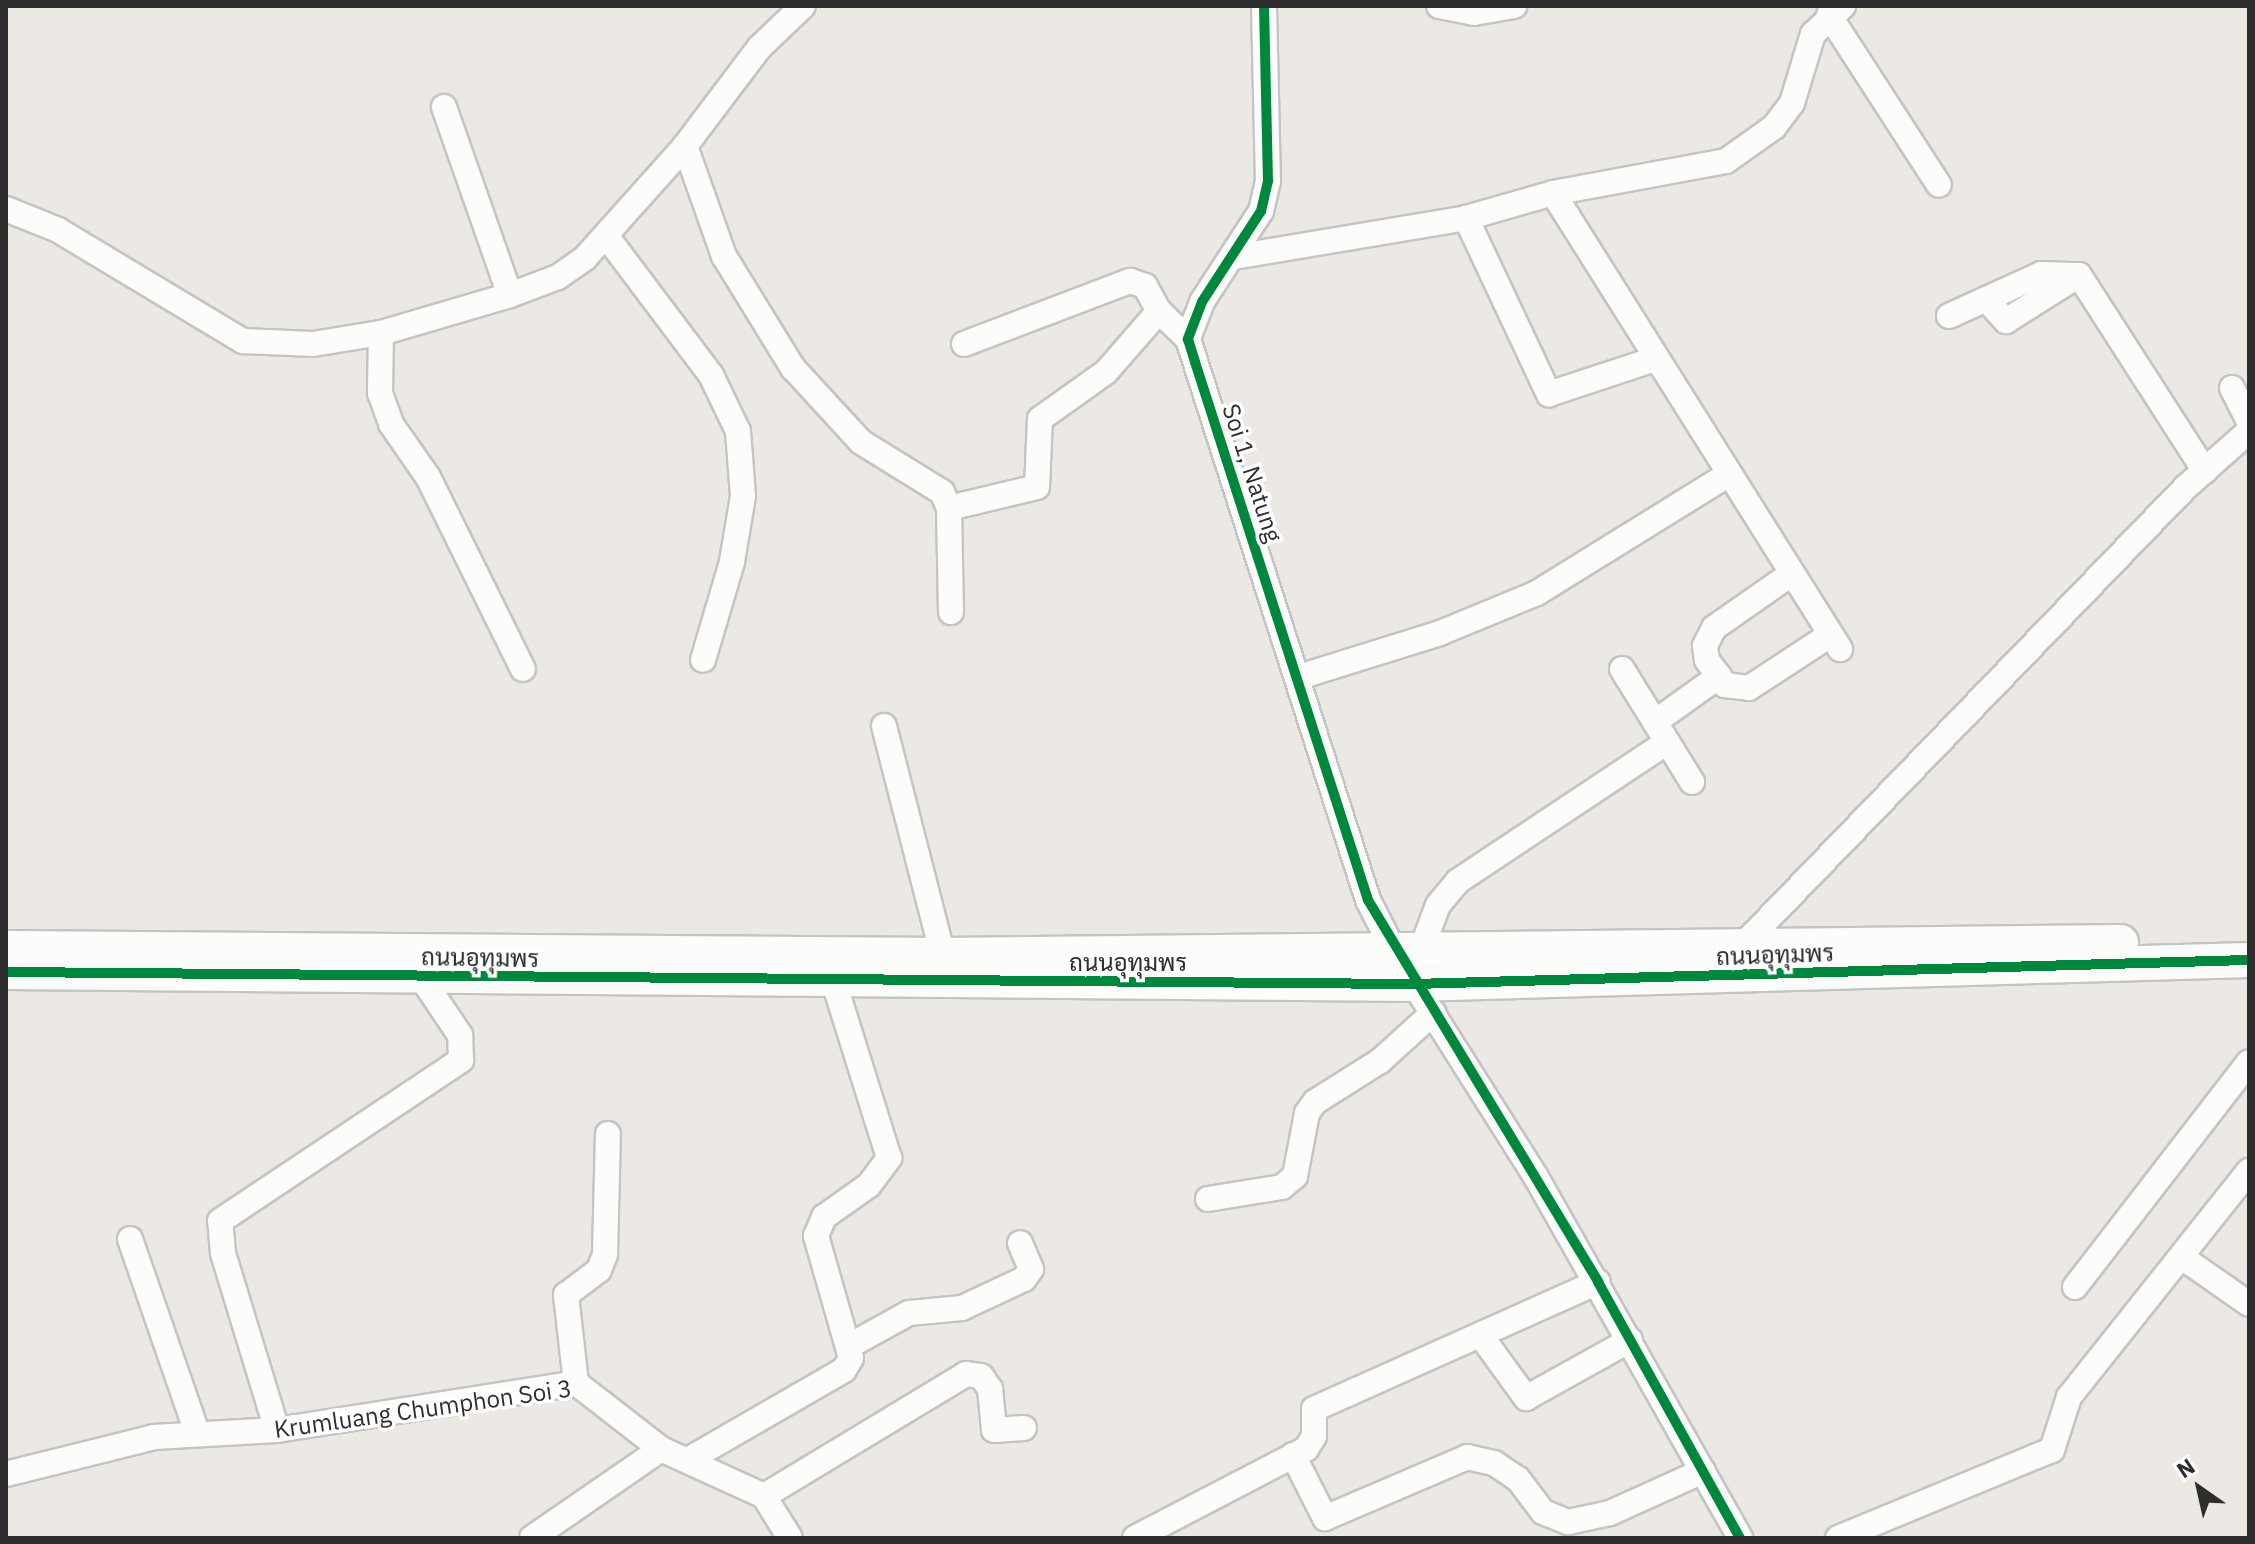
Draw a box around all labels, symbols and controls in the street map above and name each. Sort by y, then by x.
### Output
street label: Soi 1, Natung [1216,400,1288,546]
street label: ถนนอุทุมพร [1716,939,1834,971]
street label: ถนนอุทุมพร [421,943,539,973]
street label: ถนนอุทุมพร [1069,949,1187,977]
street label: Krumluang Chumphon Soi 3 [272,1374,574,1444]
north arrow [2159,1448,2239,1528]
text: N [2171,1451,2200,1484]

